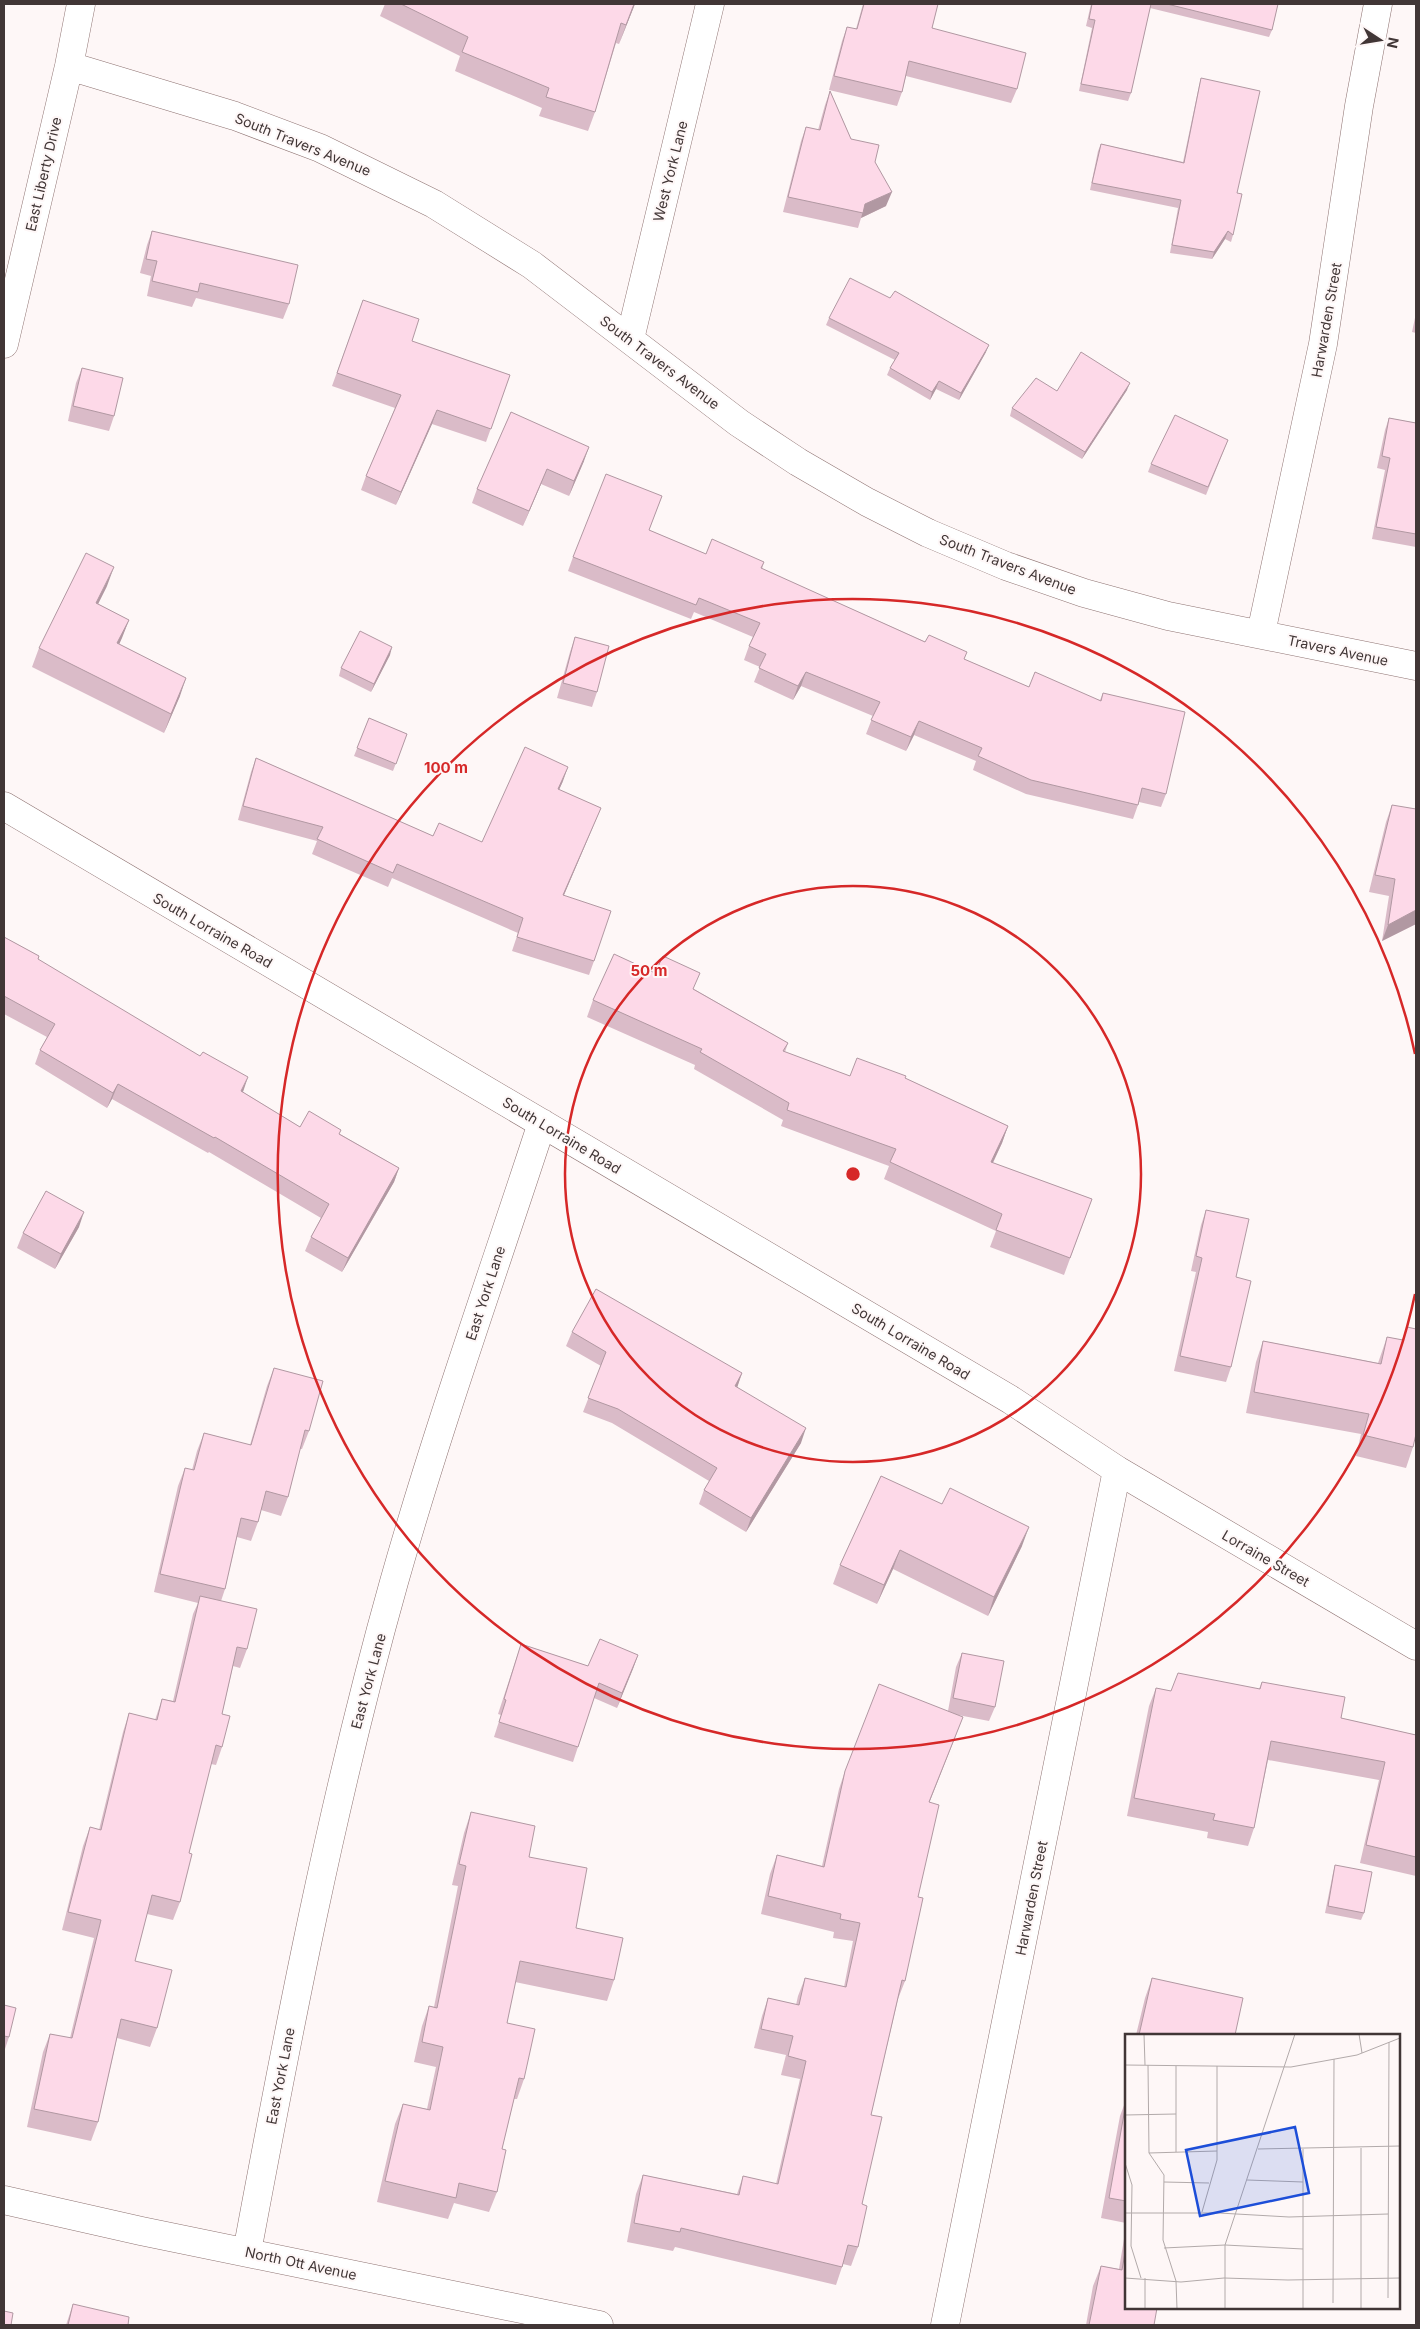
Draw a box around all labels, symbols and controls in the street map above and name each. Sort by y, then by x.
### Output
north arrow [1355,15,1405,65]
text: N [1384,36,1403,50]
street label: South Travers Avenue [233,109,373,179]
street label: East Liberty Drive [22,115,64,233]
street label: West York Lane [649,119,691,223]
street label: Harwarden Street [1308,261,1345,379]
street label: South Travers Avenue [597,312,723,412]
street label: South Travers Avenue [937,530,1079,598]
street label: Travers Avenue [1286,631,1390,669]
text: 100 m [424,758,468,777]
street label: South Lorraine Road [150,889,276,971]
text: 50 m [631,961,667,980]
street label: South Lorraine Road [500,1093,624,1177]
centre of rings [844,1165,862,1183]
street label: East York Lane [462,1244,508,1342]
street label: South Lorraine Road [849,1299,973,1383]
street label: Lorraine Street [1219,1526,1313,1590]
street label: East York Lane [347,1631,389,1731]
street label: Harwarden Street [1012,1839,1051,1957]
street label: East York Lane [262,2026,298,2126]
inset map [1125,2034,1400,2309]
street label: North Ott Avenue [244,2243,358,2283]

